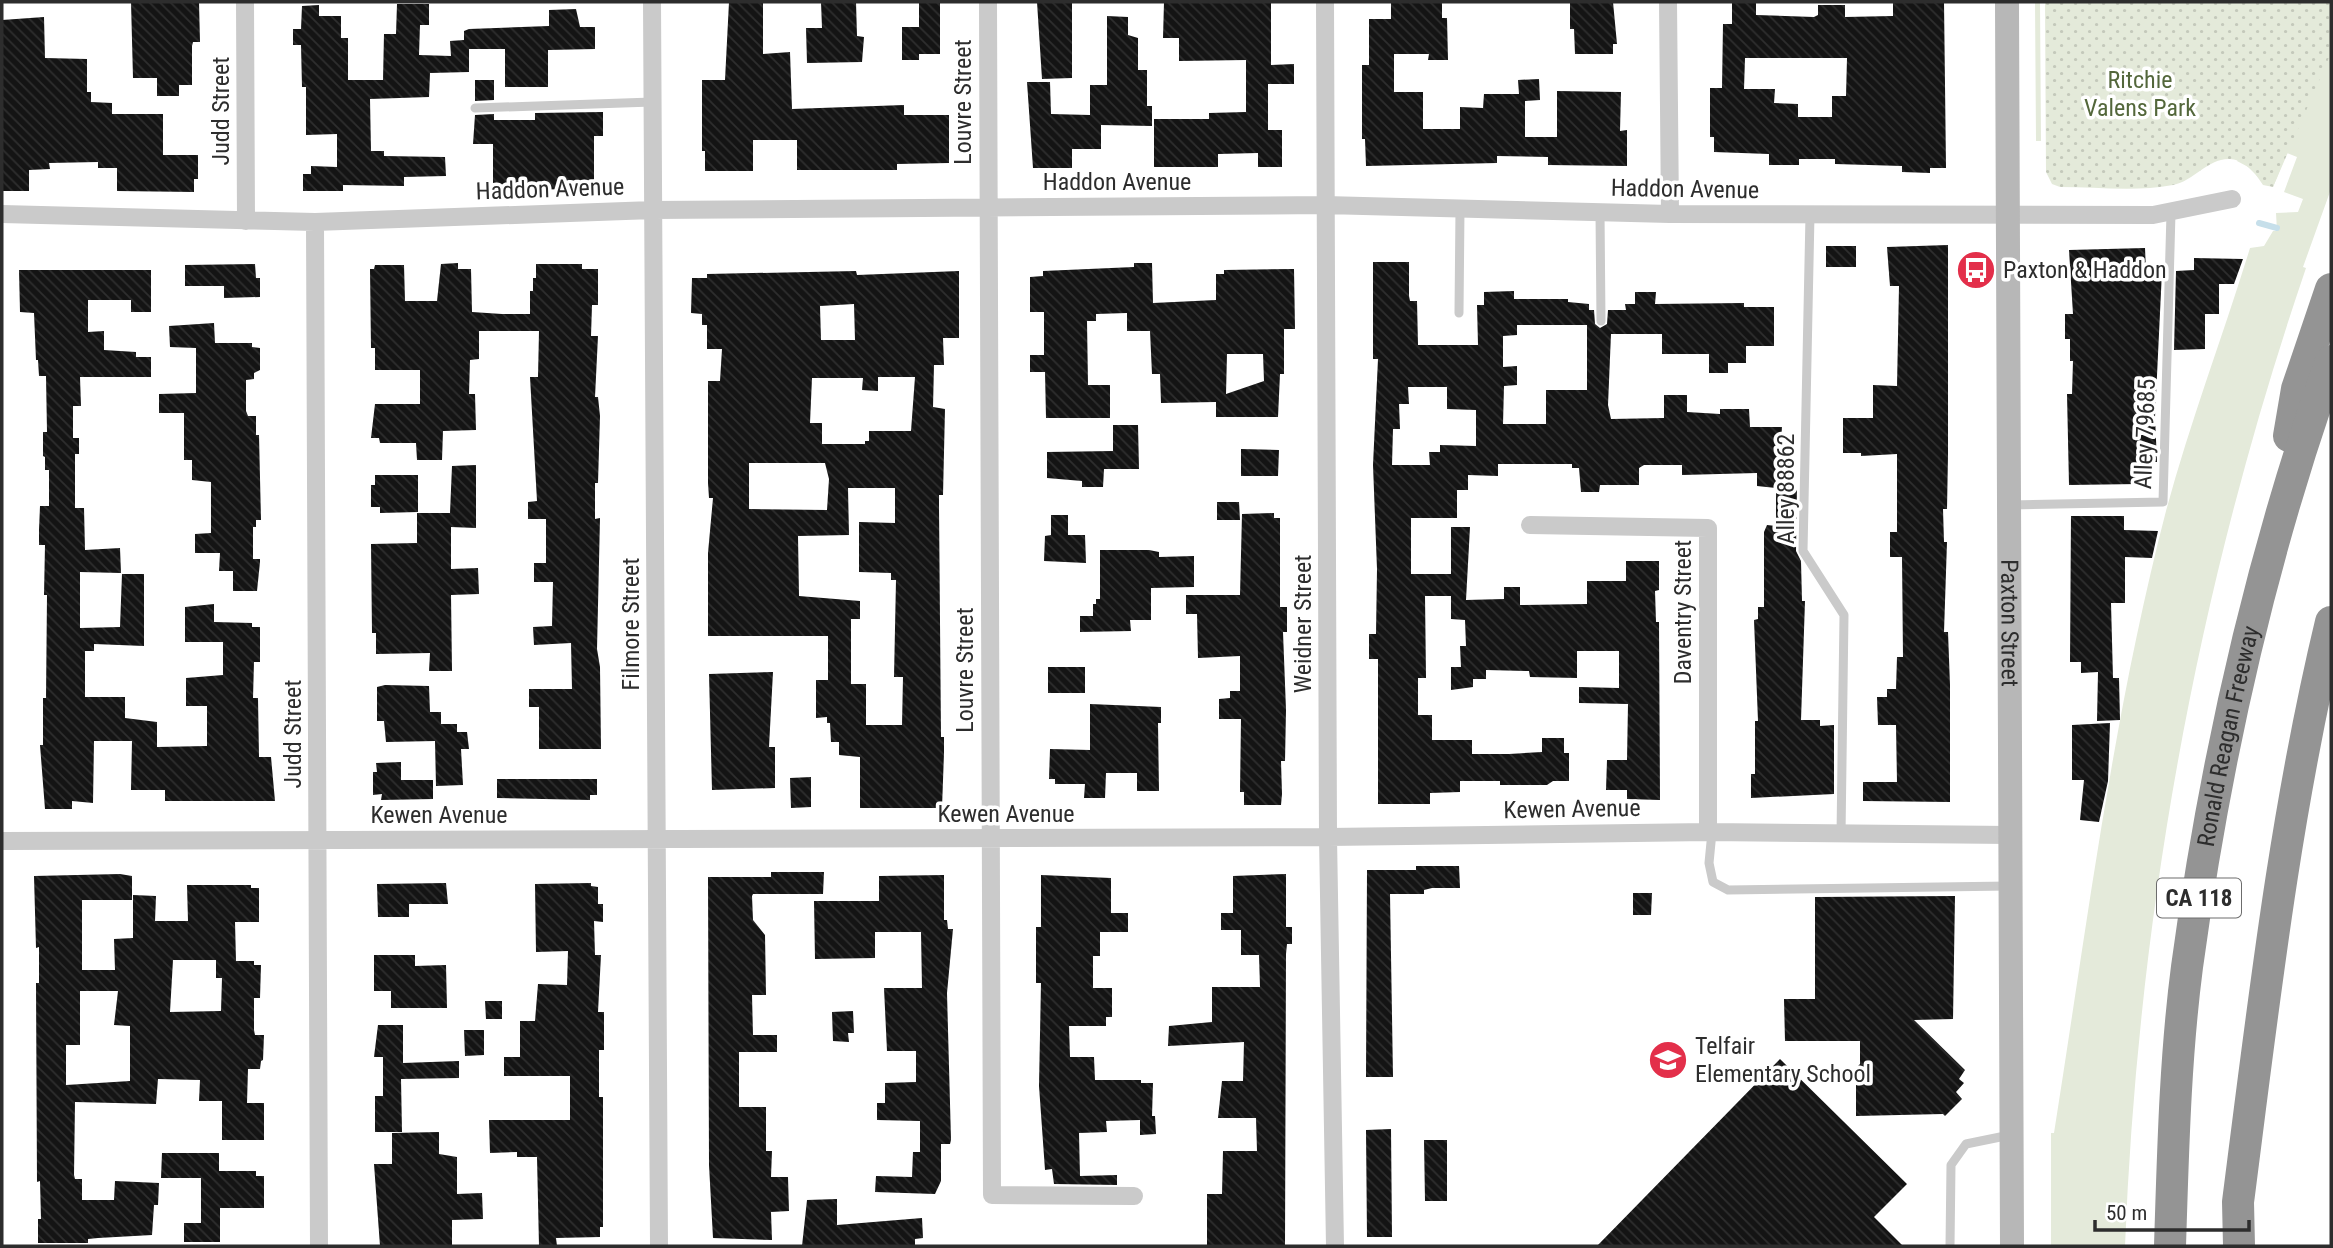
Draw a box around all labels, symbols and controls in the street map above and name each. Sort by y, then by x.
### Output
street label: Louvre Street [949,39,977,165]
street label: Judd Street [207,57,235,165]
park label: Ritchie Valens Park [2084,66,2196,122]
street label: Haddon Avenue [1043,168,1191,196]
street label: Haddon Avenue [475,172,625,206]
street label: Haddon Avenue [1611,174,1759,204]
bus stop icon: Paxton & Haddon [1955,249,1997,291]
place label: Paxton & Haddon [2003,256,2167,284]
street label: Alley 79685 [2129,378,2161,490]
street label: Alley 88862 [1772,434,1800,544]
street label: Daventry Street [1669,540,1697,684]
street label: Weidner Street [1289,555,1317,693]
street label: Filmore Street [617,558,645,690]
street label: Paxton Street [1995,559,2024,687]
street label: Louvre Street [951,607,979,733]
street label: Ronald Reagan Freeway [2192,623,2265,849]
street label: Judd Street [279,680,307,788]
street label: Kewen Avenue [1503,794,1641,824]
street label: Kewen Avenue [937,800,1075,828]
street label: Kewen Avenue [370,801,508,829]
road number: CA 118 [2157,878,2241,917]
place label: Telfair Elementary School [1695,1032,1871,1088]
school or university icon: Telfair Elementary School [1647,1039,1689,1081]
scale bar [2095,1188,2249,1232]
text: 50 m [2106,1201,2147,1225]

